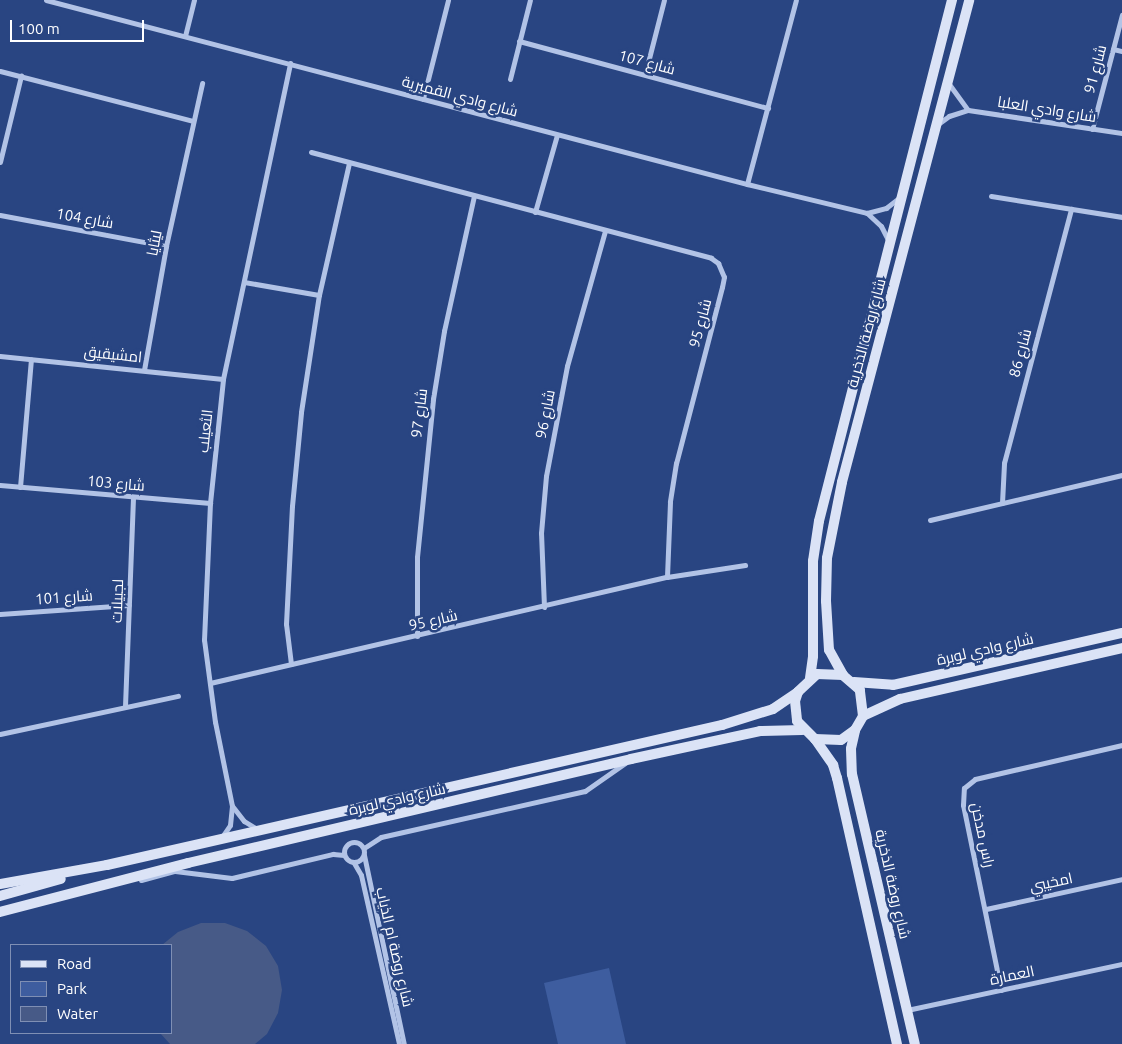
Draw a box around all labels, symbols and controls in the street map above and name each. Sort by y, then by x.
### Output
scale bar [12,10,146,42]
text: 100 m [18,20,60,37]
street label: شارع 91 [1080,43,1110,95]
street label: شارع 107 [617,46,677,78]
street label: شارع وادي القميرية [400,72,520,120]
street label: شارع وادي العلبا [996,92,1098,126]
street label: شارع 104 [55,204,115,232]
street label: ليثايا [143,229,165,257]
street label: شارع روضة الذخرية [843,277,889,389]
street label: شارع 95 [685,297,715,349]
street label: شارع 86 [1005,327,1035,379]
street label: امشيقيق [83,342,143,366]
street label: شارع 97 [407,387,431,439]
street label: شارع 96 [531,388,559,440]
street label: الثعيلب [194,408,216,454]
street label: شارع 103 [86,472,146,494]
street label: لجبيلات [107,579,127,623]
street label: شارع 101 [35,586,93,608]
street label: شارع 95 [407,606,459,634]
street label: شارع وادي لوبرة [935,629,1035,669]
street label: شارع وادي لوبرة [347,779,447,819]
street label: راس مدخن [967,801,999,869]
street label: شارع روضة الذخرية [872,827,914,941]
street label: امخيبي [1028,869,1074,895]
street label: شارع روضة ام الذياب [372,885,418,1009]
legend [10,944,172,1034]
text: Road [57,955,92,972]
street label: العمارة [988,962,1036,988]
text: Park [57,980,87,997]
text: Water [57,1005,98,1022]

